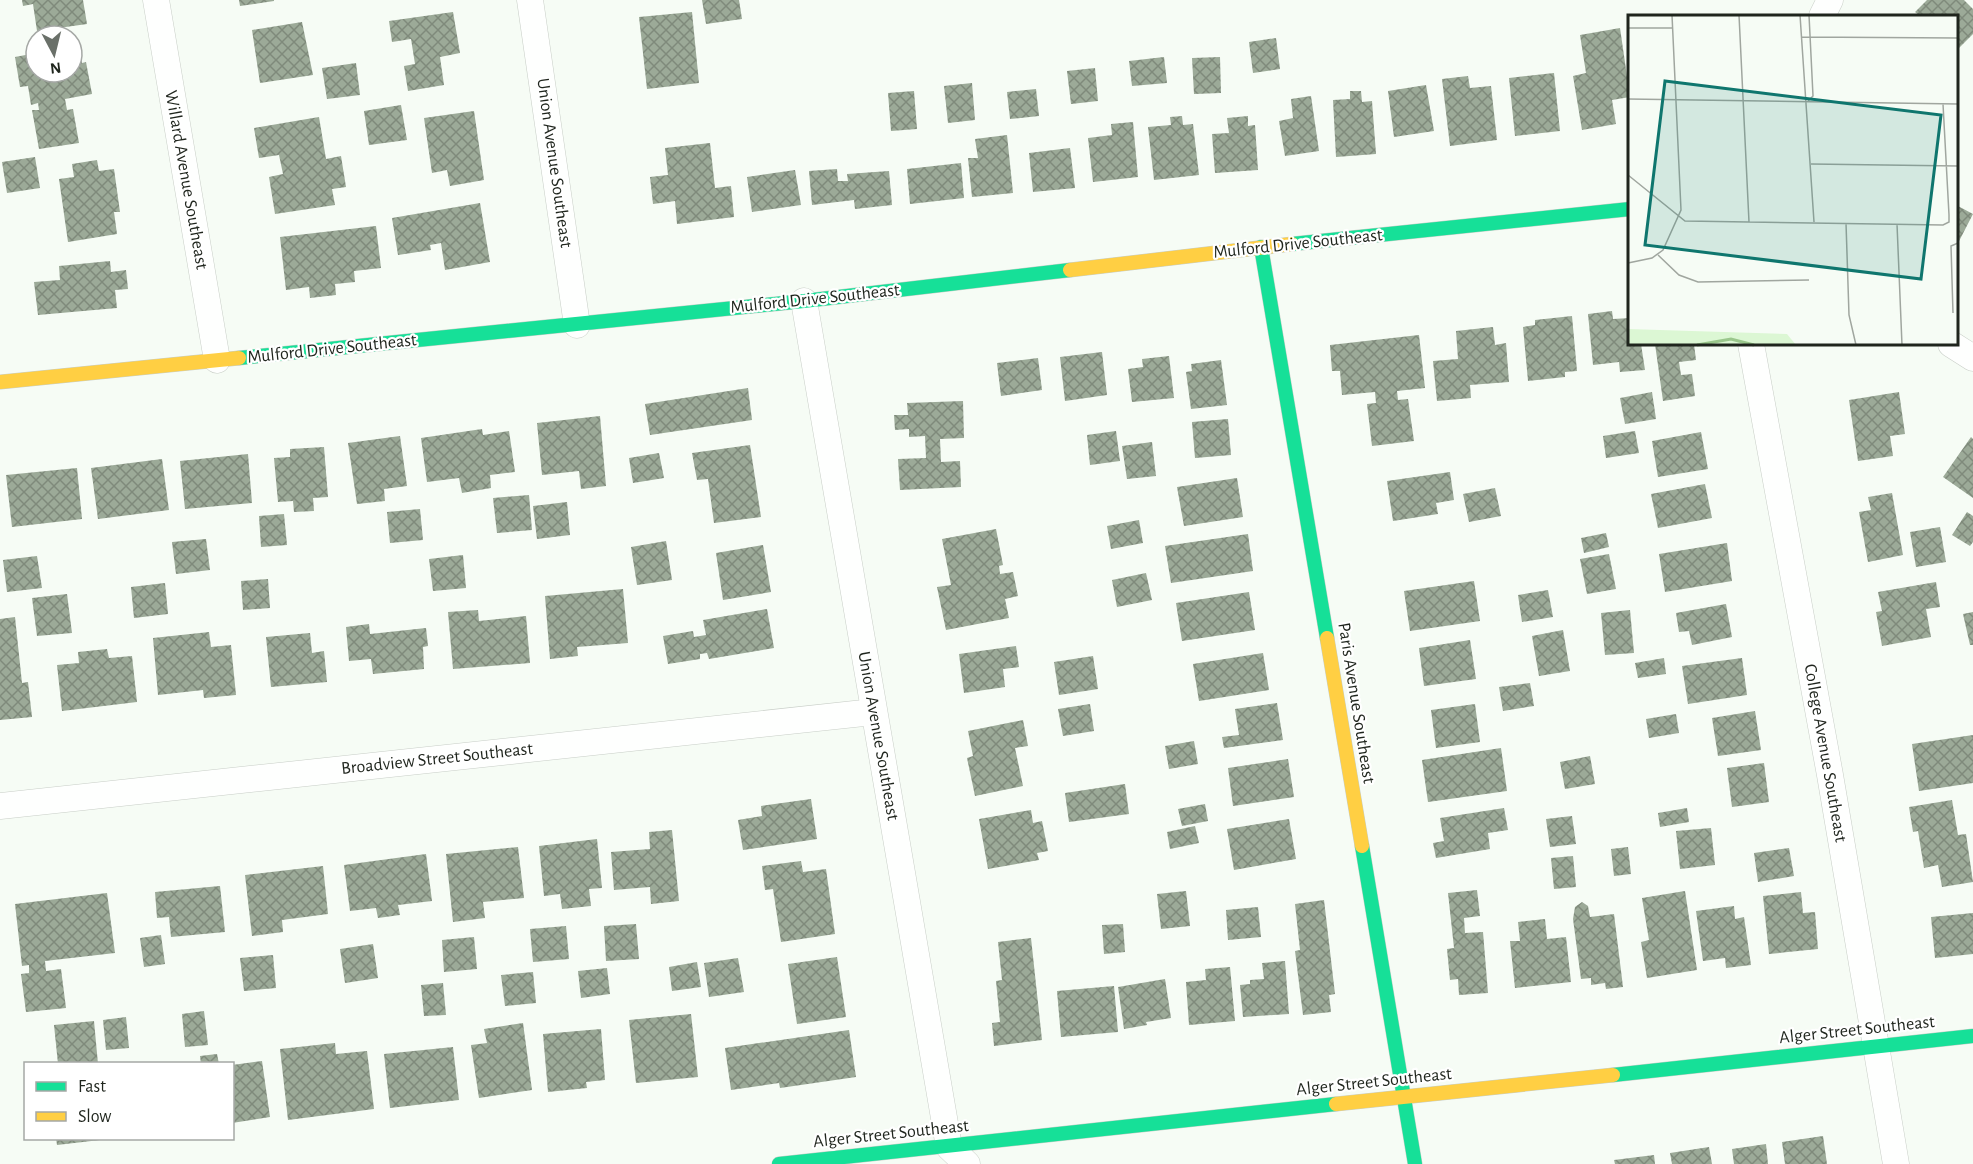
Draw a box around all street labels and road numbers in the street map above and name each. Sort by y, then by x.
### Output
street label: Union Avenue Southeast [533,77,575,249]
street label: Willard Avenue Southeast [161,89,211,271]
street label: Mulford Drive Southeast [1213,226,1384,262]
street label: Mulford Drive Southeast [730,281,901,317]
street label: Mulford Drive Southeast [247,331,418,367]
street label: Paris Avenue Southeast [1334,621,1378,785]
street label: Union Avenue Southeast [854,650,902,822]
street label: College Avenue Southeast [1800,663,1850,844]
street label: Broadview Street Southeast [340,740,534,778]
street label: Alger Street Southeast [1778,1013,1936,1047]
street label: Alger Street Southeast [1295,1065,1453,1099]
street label: Alger Street Southeast [812,1117,970,1151]

